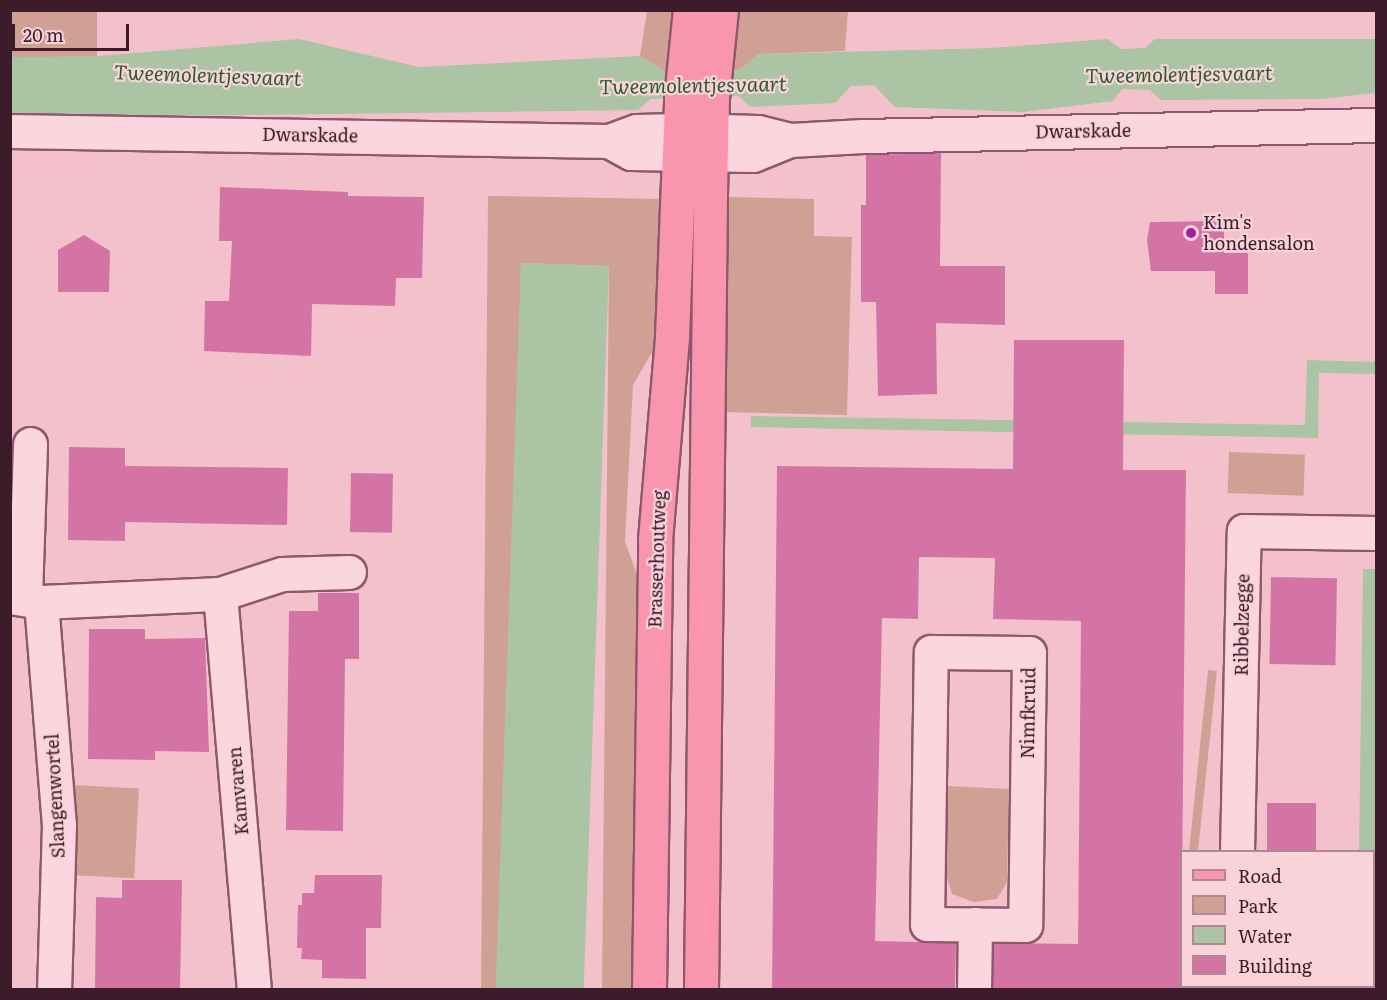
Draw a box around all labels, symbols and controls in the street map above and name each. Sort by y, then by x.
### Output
scale bar [15,12,132,50]
text: 20 m [23,21,64,48]
water label: Tweemolentjesvaart [114,59,302,89]
water label: Tweemolentjesvaart [1085,59,1273,87]
water label: Tweemolentjesvaart [599,70,787,98]
street label: Dwarskade [1035,119,1131,143]
street label: Dwarskade [262,123,358,147]
place label: Kim's hondensalon [1203,212,1315,254]
marker: Kim's hondensalon [1184,226,1198,240]
street label: Brasserhoutweg [644,490,670,628]
street label: Ribbelzegge [1230,574,1254,676]
street label: Nimfkruid [1016,667,1040,759]
street label: Slangenwortel [41,733,69,859]
street label: Kamvaren [223,746,253,836]
legend [1180,850,1375,988]
text: Road [1238,862,1282,889]
text: Park [1238,892,1277,919]
text: Water [1238,922,1291,949]
text: Building [1238,952,1312,979]

